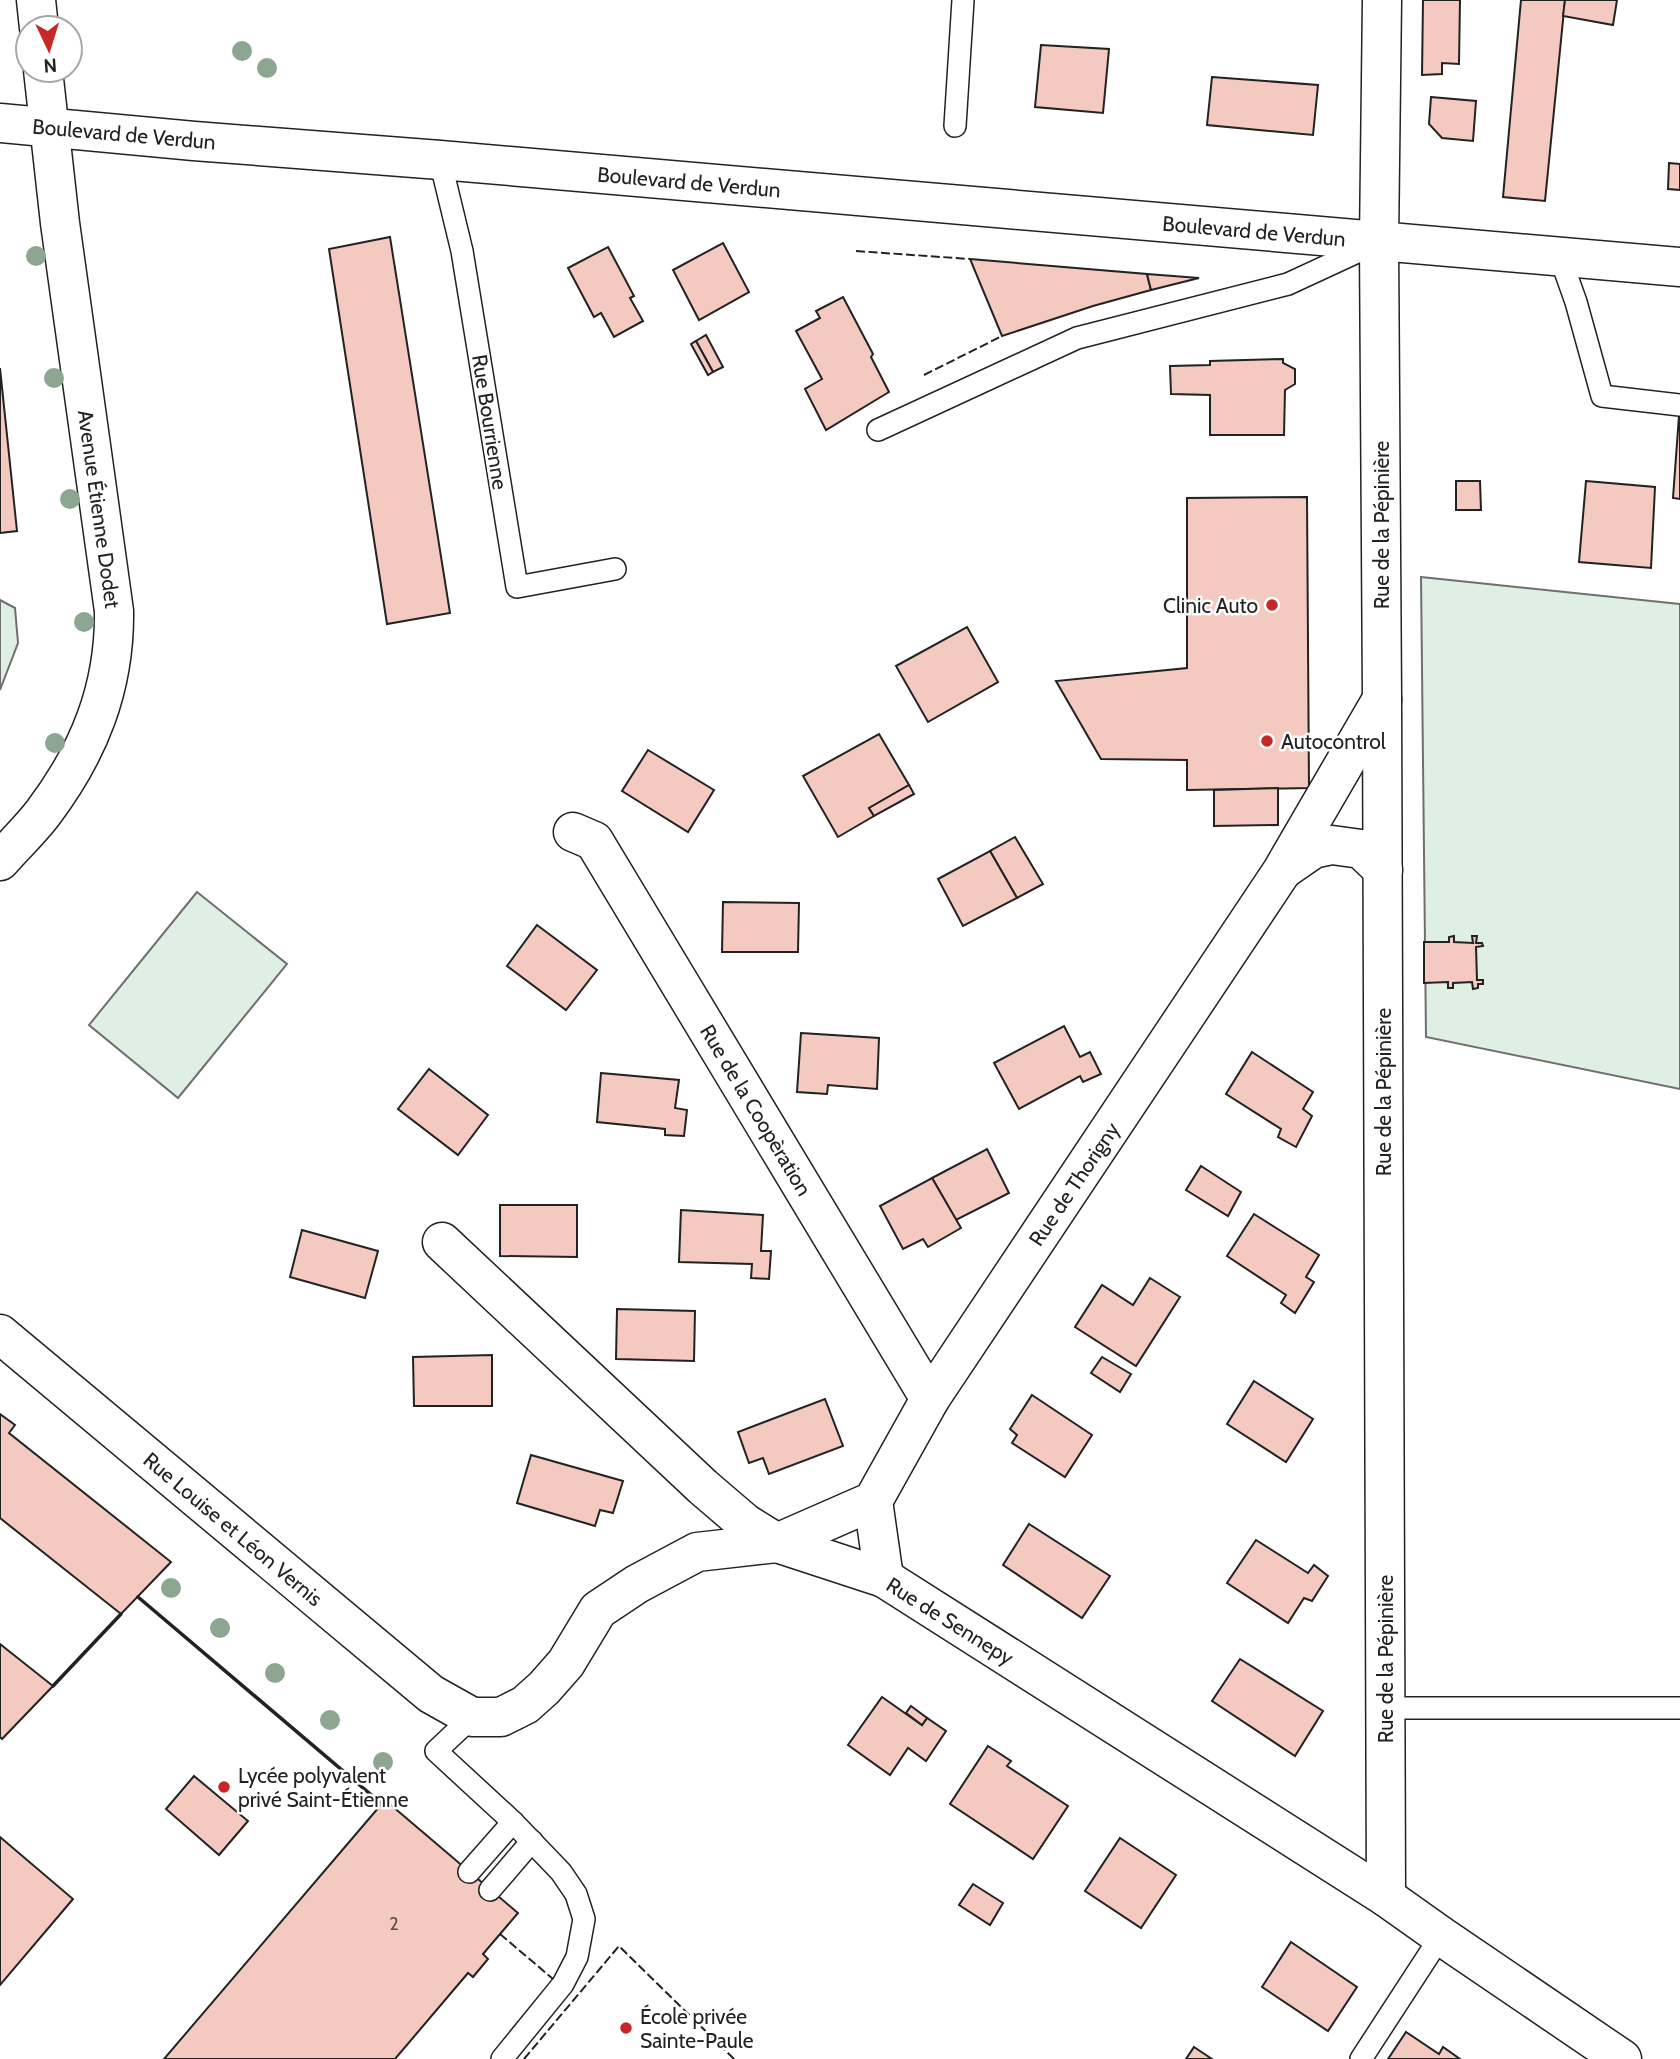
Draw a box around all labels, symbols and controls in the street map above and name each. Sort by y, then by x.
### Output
north arrow [14,14,84,84]
text: N [43,54,58,77]
street label: Boulevard de Verdun [31,114,217,154]
street label: Boulevard de Verdun [596,162,782,202]
street label: Boulevard de Verdun [1161,211,1347,251]
street label: Rue Bourrienne [467,353,513,492]
street label: Avenue Étienne Dodet [73,408,125,610]
street label: Rue de la Pépinière [1369,441,1394,609]
place label: Clinic Auto [1163,593,1258,618]
marker: Clinic Auto [1264,597,1280,613]
place label: Autocontrol [1281,729,1386,754]
marker: Autocontrol [1259,733,1275,749]
street label: Rue de la Pépinière [1371,1008,1396,1176]
street label: Rue de la Coopèration [695,1020,817,1200]
street label: Rue de Thorigny [1023,1117,1125,1251]
street label: Rue Louise et Léon Vernis [138,1447,328,1611]
street label: Rue de Sennepy [882,1572,1019,1670]
street label: Rue de la Pépinière [1373,1575,1398,1743]
place label: Lycée polyvalent privé Saint-Étienne [238,1763,409,1812]
marker: Lycée polyvalent privé Saint-Étienne [216,1779,232,1795]
house number: 2 [389,1913,399,1935]
place label: École privée Sainte-Paule [640,2004,754,2053]
marker: École privée Sainte-Paule [618,2020,634,2036]

